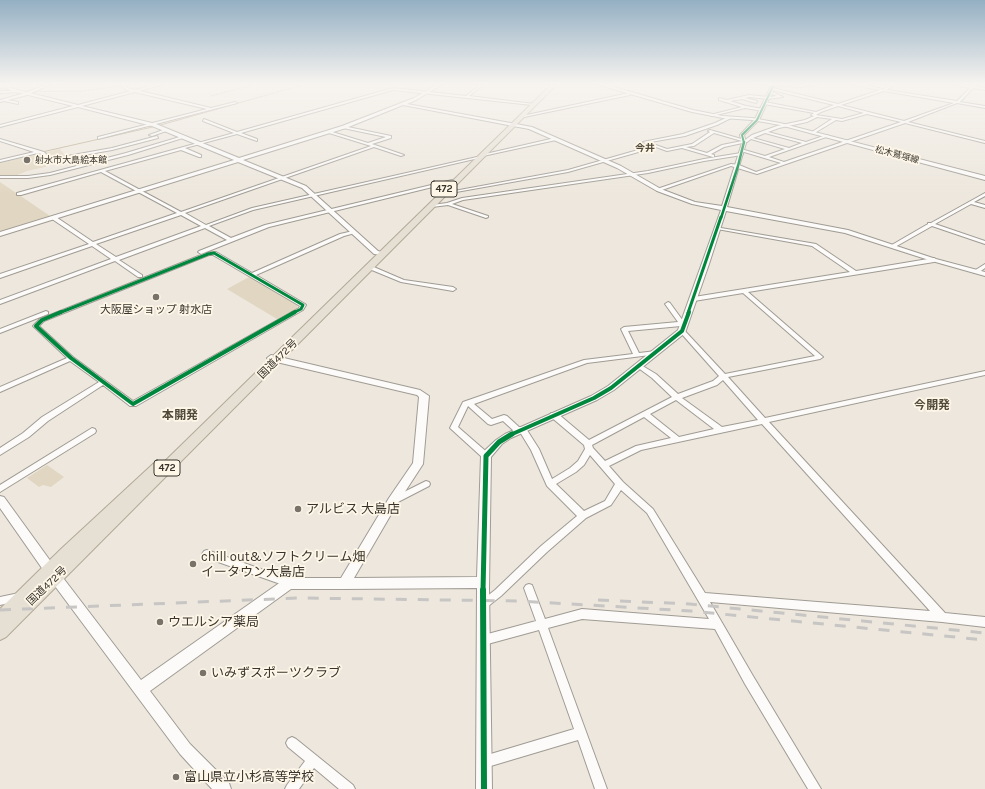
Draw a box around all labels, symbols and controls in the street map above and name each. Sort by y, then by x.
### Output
district label: 今井 [635,142,655,154]
street label: 松木鷲塚線 [874,144,920,166]
marker: 射水市大島絵本館 [22,155,32,165]
place label: 射水市大島絵本館 [35,155,107,165]
road number: 472 [431,181,457,197]
marker: 大阪屋ショップ 射水店 [151,292,161,302]
place label: 大阪屋ショップ 射水店 [100,303,212,317]
street label: 国道472号 [255,336,301,382]
district label: 今開発 [914,399,950,413]
district label: 本開発 [162,409,198,423]
road number: 472 [154,460,180,476]
place label: アルビス 大島店 [306,501,400,517]
marker: アルビス 大島店 [293,504,303,514]
place label: chill out&ソフトクリーム畑 イータウン大島店 [201,549,366,580]
marker: chill out&ソフトクリーム畑 イータウン大島店 [188,559,198,569]
street label: 国道472号 [24,564,70,608]
place label: ウエルシア薬局 [168,614,259,630]
marker: ウエルシア薬局 [155,617,165,627]
place label: いみずスポーツクラブ [211,665,341,681]
marker: いみずスポーツクラブ [198,668,208,678]
place label: 富山県立小杉高等学校 [184,769,314,785]
marker: 富山県立小杉高等学校 [171,772,181,782]

